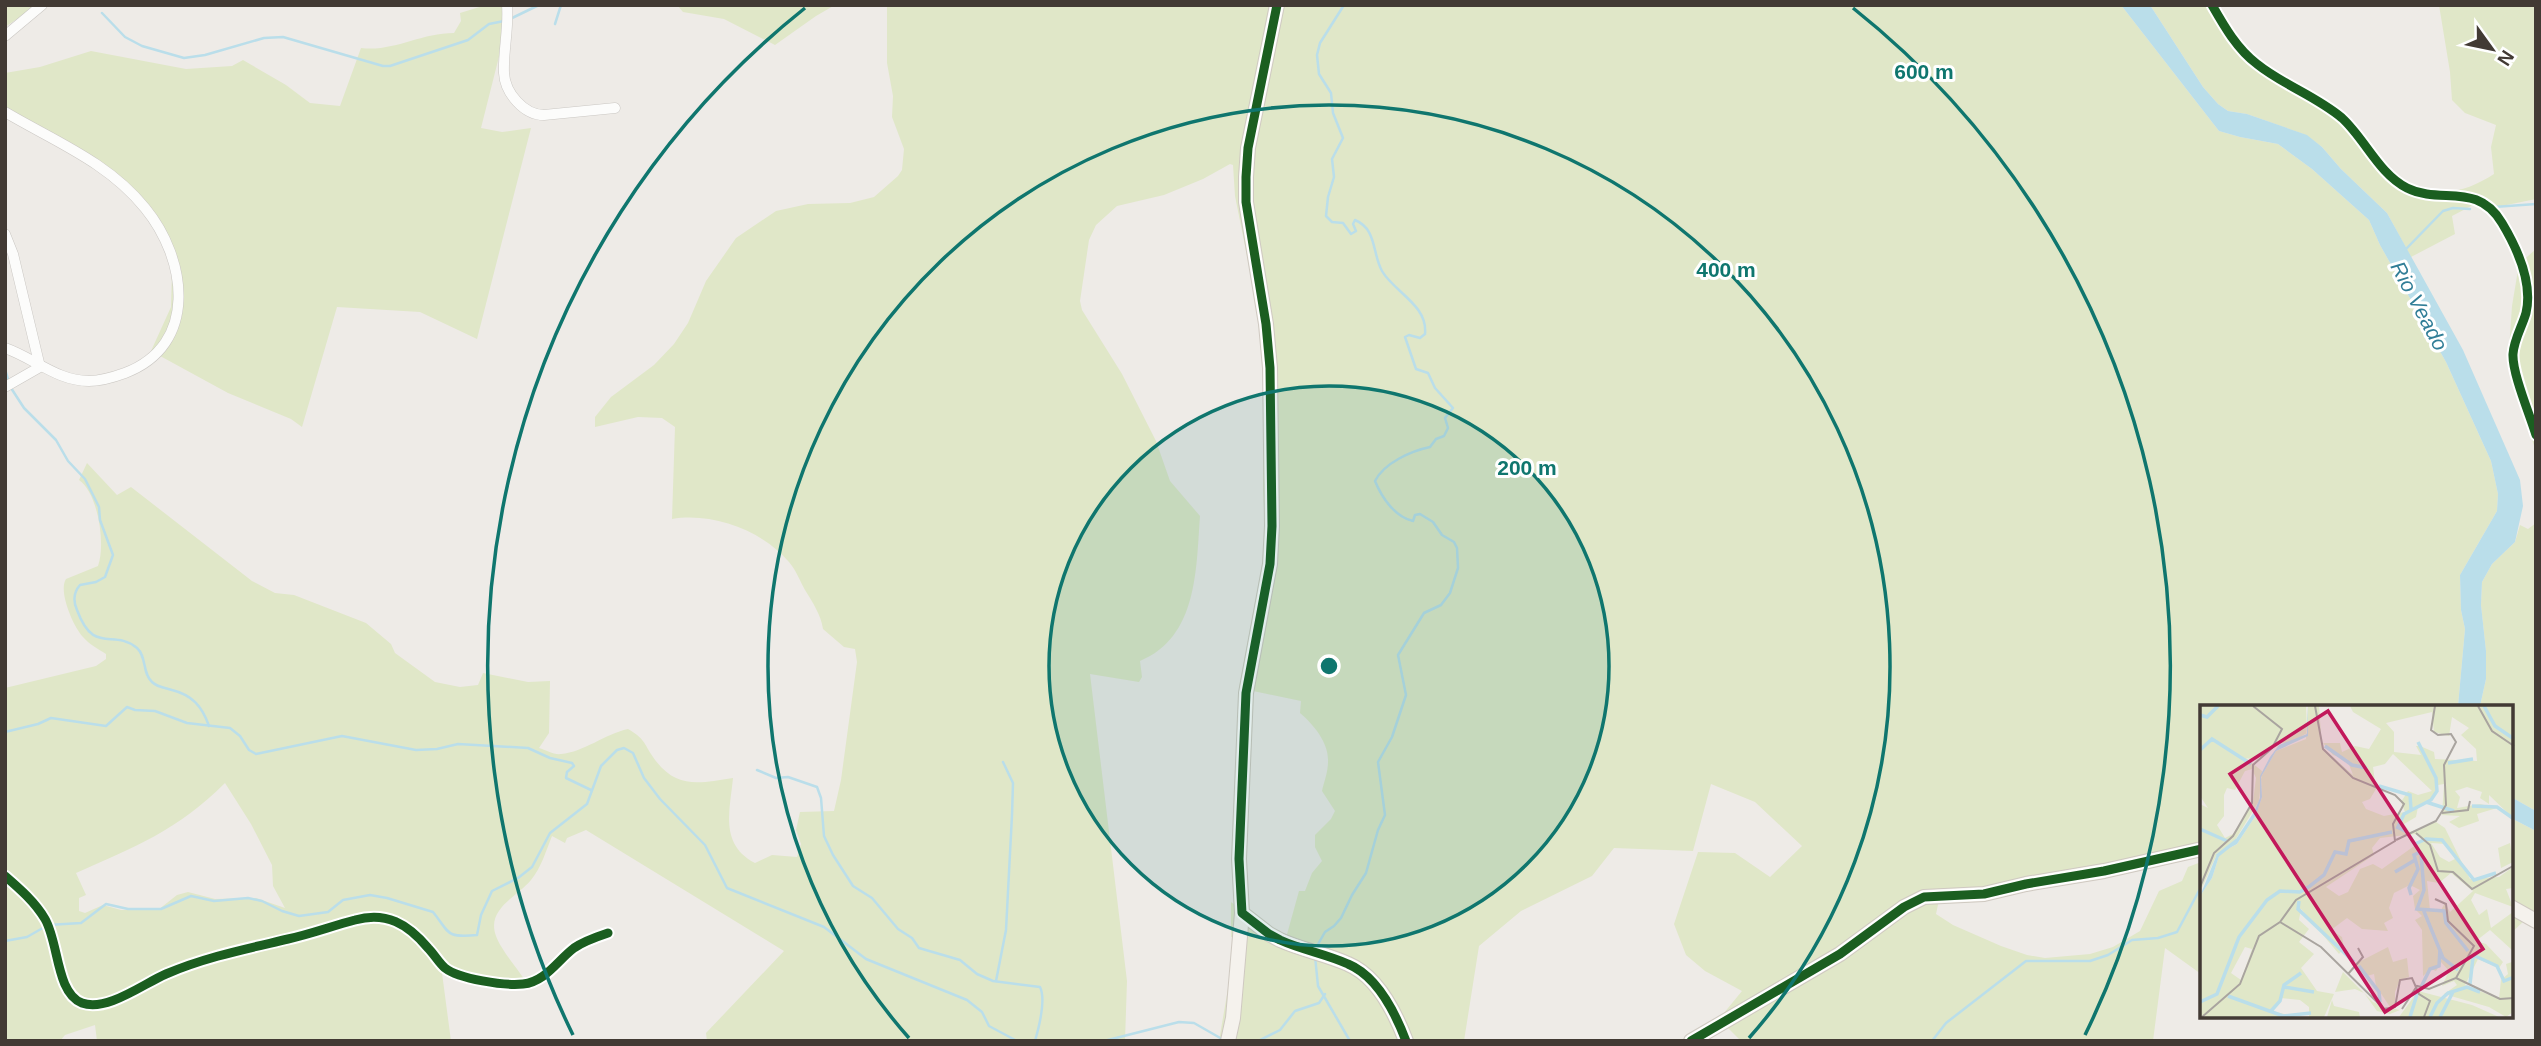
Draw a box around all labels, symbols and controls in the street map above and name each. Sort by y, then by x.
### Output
north arrow [2457,14,2527,84]
text: N [2493,47,2518,69]
text: 600 m [1894,60,1954,83]
water label: Rio Veado [2386,257,2453,354]
text: 400 m [1696,258,1756,281]
text: 200 m [1497,456,1557,479]
centre of rings [1317,654,1341,678]
inset map [2200,705,2513,1018]

